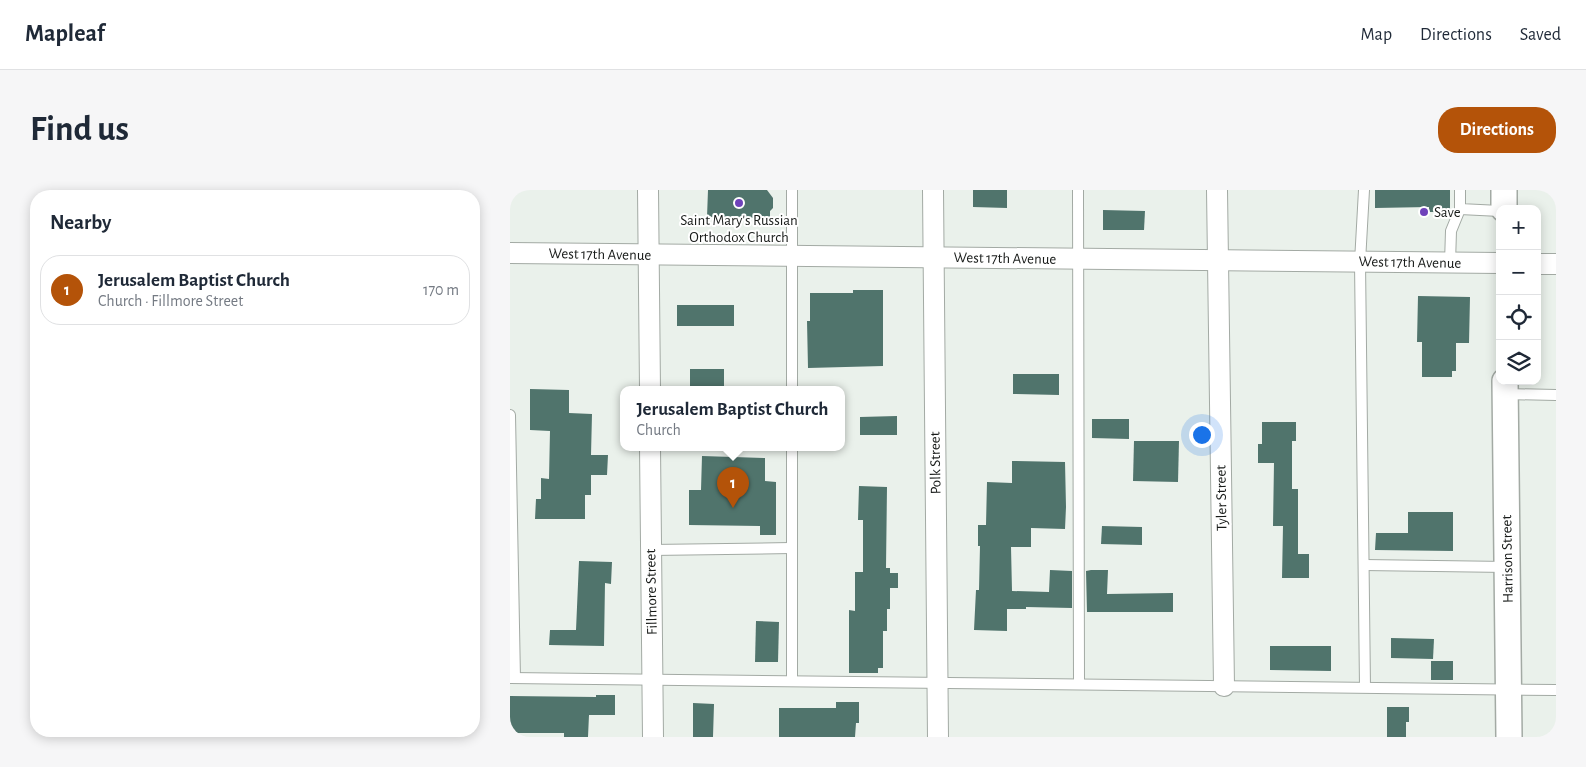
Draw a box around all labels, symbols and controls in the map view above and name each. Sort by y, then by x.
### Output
text: Mapleaf [25,22,105,46]
text: Map [1361,26,1392,44]
text: Directions [1420,26,1492,44]
text: Saved [1520,26,1561,44]
button: Directions [1438,107,1556,153]
text: Find us [30,112,129,147]
marker: Saint Mary's Russian Orthodox Church [733,197,745,209]
place label: Save [1434,205,1461,220]
map controls [1496,205,1541,385]
button: + [1496,205,1541,250]
marker: Save [1418,206,1430,218]
text: Nearby [50,212,111,233]
place label: Saint Mary's Russian Orthodox Church [680,213,798,245]
street label: West 17th Avenue [549,246,652,263]
street label: West 17th Avenue [954,250,1057,267]
button: − [1496,250,1541,295]
street label: West 17th Avenue [1359,254,1462,271]
text: Jerusalem Baptist Church [98,271,290,290]
text: 1 [64,282,70,298]
text: 170 m [423,282,459,298]
text: Church · Fillmore Street [98,293,243,309]
button: locate [1496,295,1541,340]
button: layers [1496,340,1541,385]
popup [620,386,845,451]
text: Jerusalem Baptist Church [637,400,828,419]
text: Church [637,422,681,438]
your location [1189,422,1215,448]
street label: Polk Street [927,431,944,495]
street label: Tyler Street [1213,465,1230,531]
pin: 1 [717,467,749,508]
street label: Harrison Street [1499,514,1516,603]
street label: Fillmore Street [643,549,660,635]

